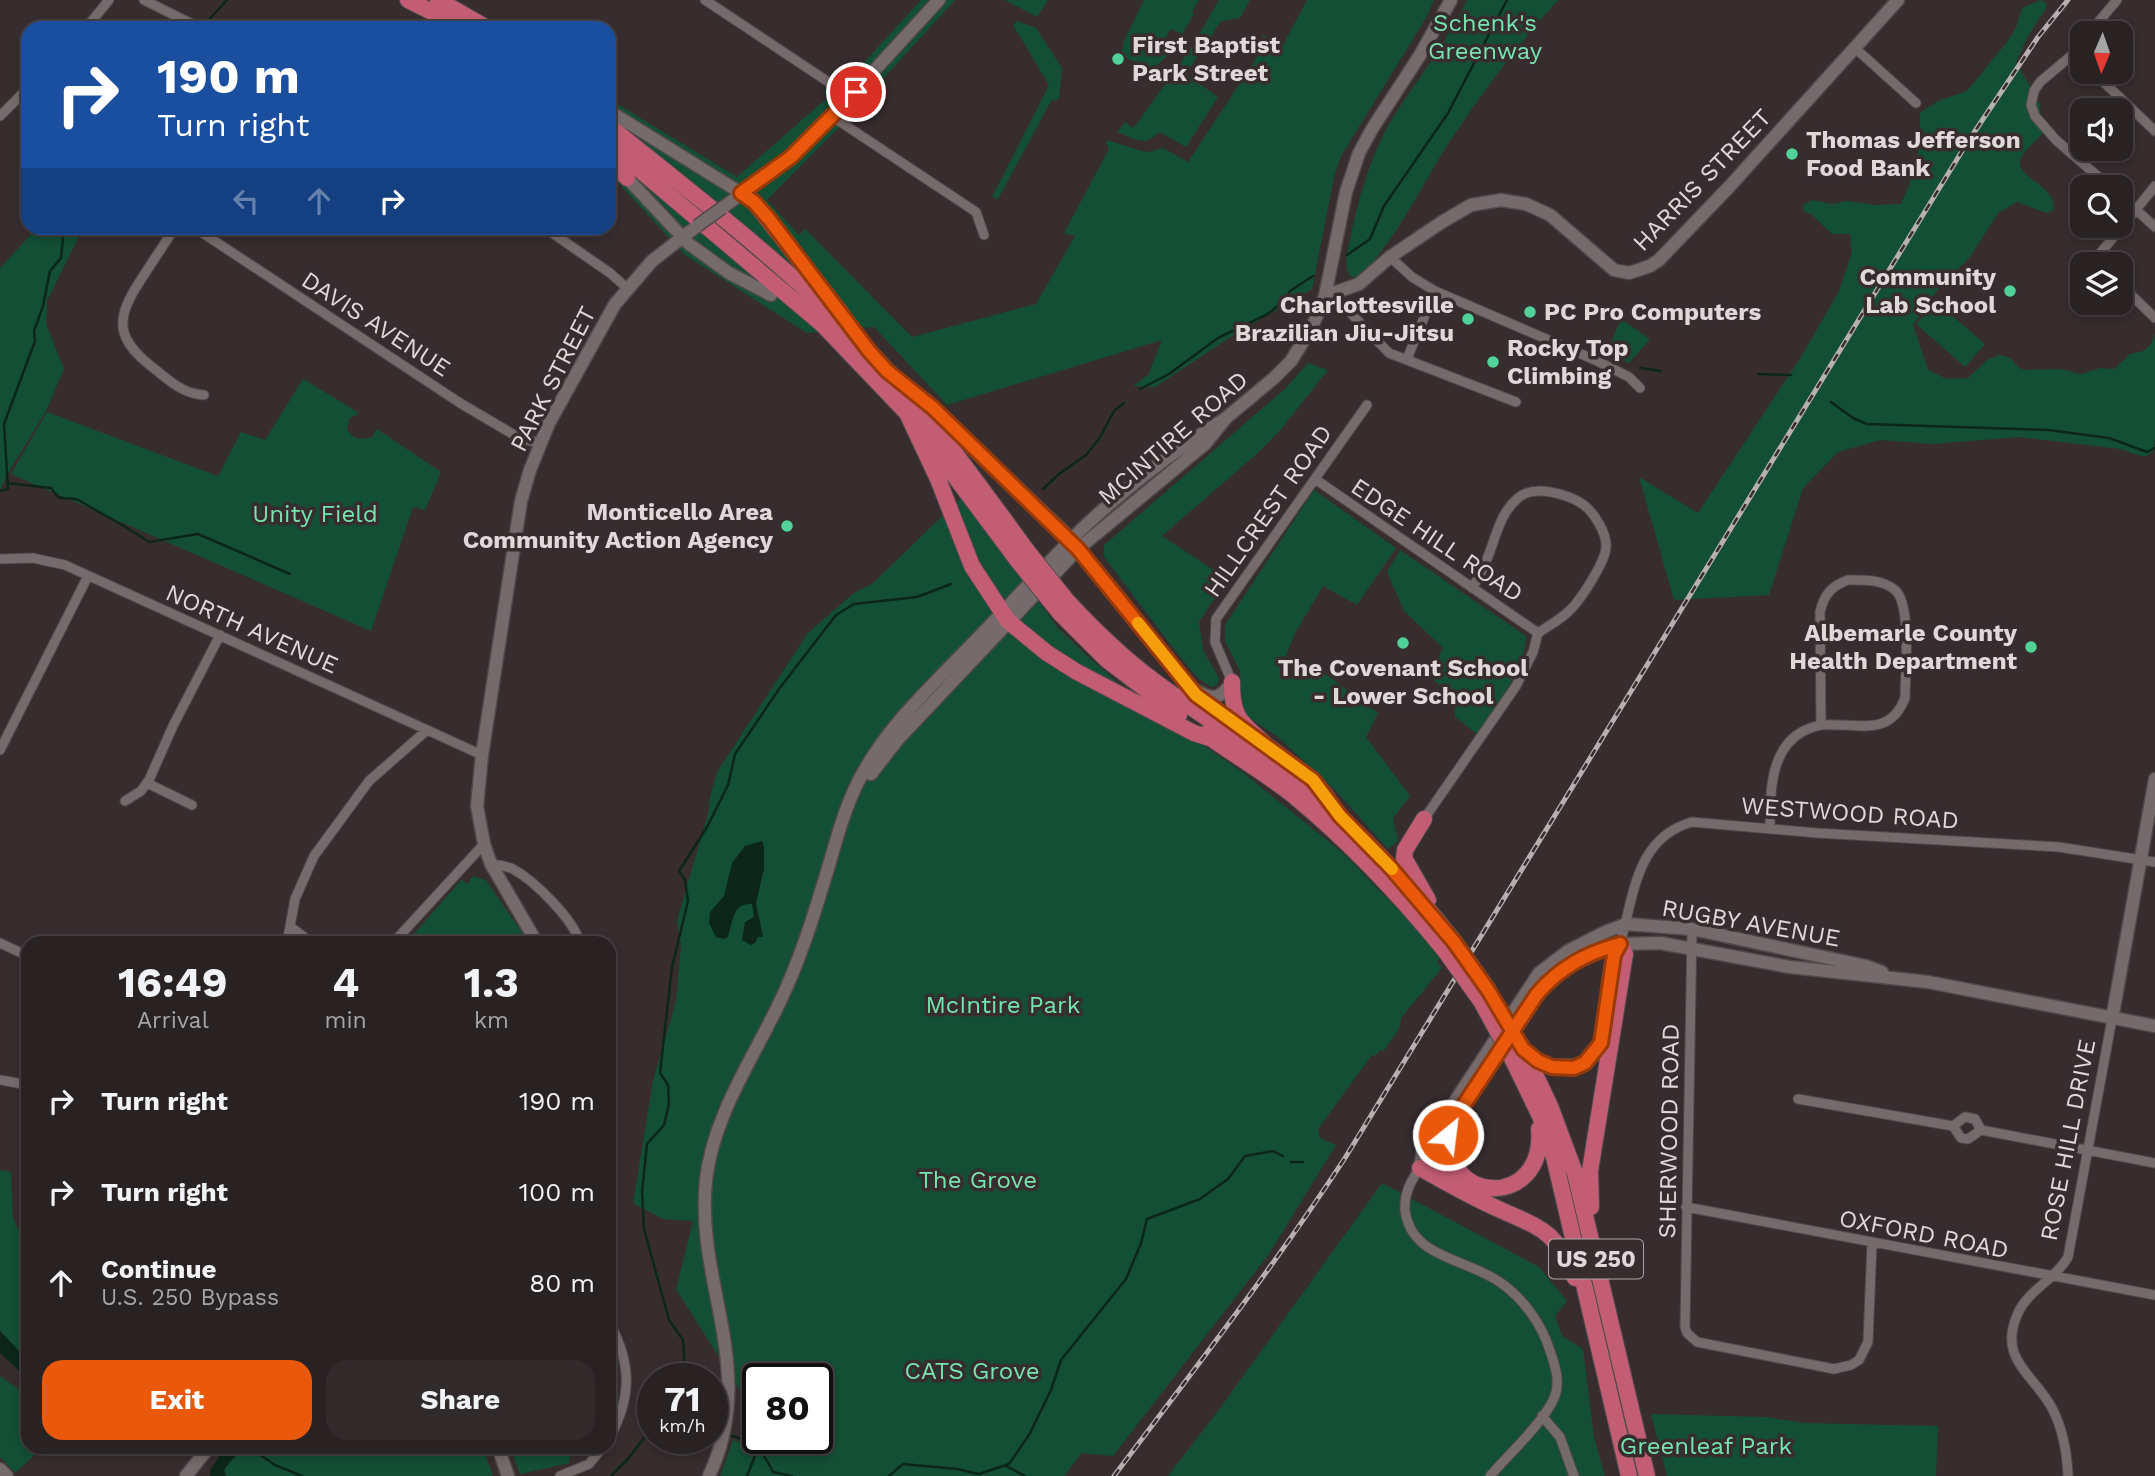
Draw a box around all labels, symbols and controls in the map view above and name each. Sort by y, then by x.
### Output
park label: Schenk's Greenway [1428,9,1543,65]
north arrow [2070,21,2133,84]
map controls [2070,21,2133,315]
place label: First Baptist Park Street [1132,31,1280,87]
text: 190 m [157,47,300,105]
icon: right [42,49,133,140]
marker: First Baptist Park Street [1110,51,1126,67]
pin [826,62,886,122]
icon: arrive [837,73,875,111]
button: sound [2070,98,2133,161]
street label: HARRIS STREET [1627,103,1777,257]
text: Turn right [157,106,309,144]
place label: Thomas Jefferson Food Bank [1806,126,2021,182]
marker: Thomas Jefferson Food Bank [1784,146,1800,162]
button: search [2070,175,2133,238]
icon: left [227,182,265,220]
icon: ahead [300,182,338,220]
icon: right [373,182,411,220]
button: layers [2070,252,2133,315]
place label: Community Lab School [1859,263,1996,319]
street label: DAVIS AVENUE [296,266,456,382]
marker: Community Lab School [2002,283,2018,299]
place label: Charlottesville Brazilian Jiu-Jitsu [1235,291,1454,347]
place label: PC Pro Computers [1544,298,1761,326]
street label: PARK STREET [504,302,602,456]
marker: PC Pro Computers [1522,304,1538,320]
marker: Charlottesville Brazilian Jiu-Jitsu [1460,311,1476,327]
place label: Rocky Top Climbing [1507,334,1629,390]
marker: Rocky Top Climbing [1485,354,1501,370]
street label: MCINTIRE ROAD [1092,365,1254,511]
street label: HILLCREST ROAD [1198,420,1338,602]
street label: EDGE HILL ROAD [1346,472,1528,608]
place label: Monticello Area Community Action Agency [463,498,773,554]
park label: Unity Field [252,500,378,528]
marker: Monticello Area Community Action Agency [779,518,795,534]
street label: NORTH AVENUE [162,578,342,680]
place label: Albemarle County Health Department [1789,619,2018,675]
marker: The Covenant School - Lower School [1395,635,1411,651]
marker: Albemarle County Health Department [2023,639,2039,655]
place label: The Covenant School - Lower School [1278,654,1528,710]
street label: WESTWOOD ROAD [1740,791,1960,835]
street label: RUGBY AVENUE [1660,894,1842,952]
text: 16:49 [118,958,228,1007]
text: 4 [332,958,359,1007]
text: 1.3 [464,958,519,1007]
park label: McIntire Park [926,991,1081,1019]
text: Arrival [137,1007,209,1034]
text: min [325,1007,367,1034]
text: km [474,1007,509,1034]
street label: SHERWOOD ROAD [1653,1023,1685,1239]
street label: ROSE HILL DRIVE [2035,1037,2101,1243]
icon: right [42,1082,80,1120]
text: Turn right [101,1086,228,1116]
text: 190 m [519,1086,595,1116]
position arrow [1411,1098,1485,1172]
park label: The Grove [919,1166,1037,1194]
icon: right [42,1173,80,1211]
text: Turn right [101,1177,228,1207]
text: 100 m [519,1177,595,1207]
street label: OXFORD ROAD [1837,1204,2011,1264]
road number: US 250 [1549,1240,1643,1278]
text: Continue [101,1254,217,1284]
icon: ahead [42,1264,80,1302]
text: 80 m [529,1268,595,1298]
text: U.S. 250 Bypass [101,1284,279,1311]
park label: CATS Grove [905,1357,1040,1385]
button: Exit [42,1360,312,1440]
button: Share [326,1360,595,1440]
speed limit sign: 80 [742,1363,833,1454]
text: 71 [664,1378,701,1420]
text: km/h [659,1415,706,1436]
park label: Greenleaf Park [1620,1432,1793,1460]

